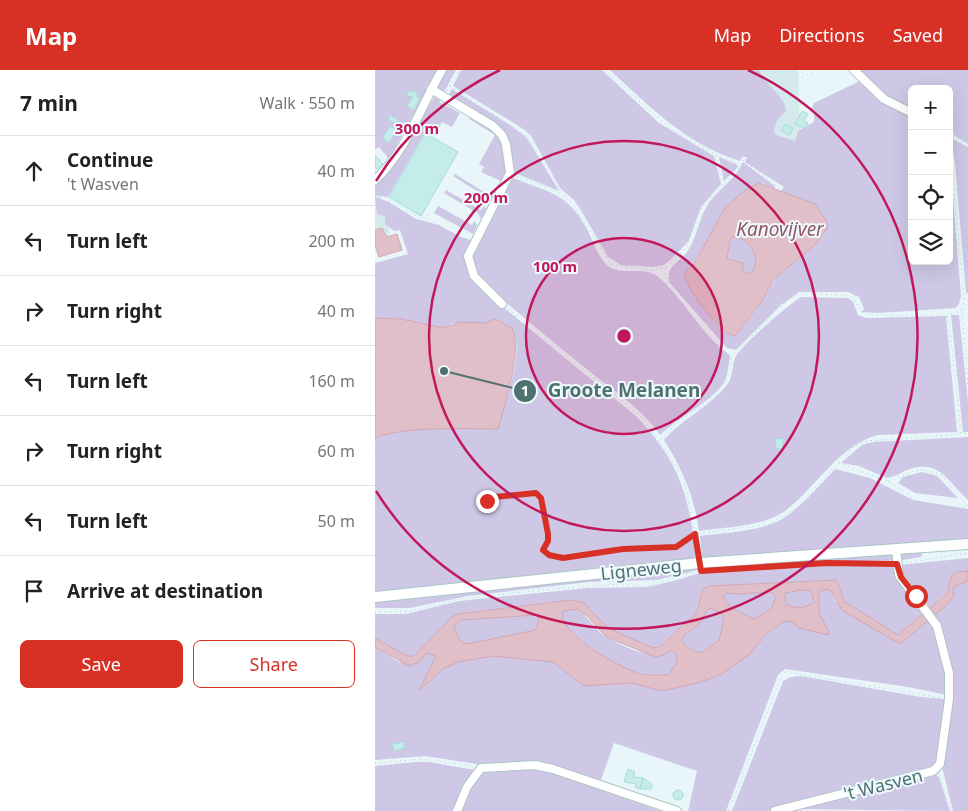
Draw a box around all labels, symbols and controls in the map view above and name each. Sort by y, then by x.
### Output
text: Map [25,19,77,52]
text: Map [714,23,751,47]
text: Directions [779,23,865,47]
text: Saved [893,23,943,47]
map controls [908,85,953,265]
button: + [908,85,953,130]
text: 7 min [20,89,78,117]
text: Walk · 550 m [260,92,355,114]
text: 300 m [395,118,439,138]
button: − [908,130,953,175]
text: Continue [67,147,153,173]
icon: ahead [20,157,48,185]
text: 40 m [318,160,355,182]
text: 't Wasven [67,173,139,195]
button: locate [908,175,953,220]
text: 200 m [464,187,508,207]
water label: Kanovijver [736,216,825,242]
button: layers [908,220,953,265]
icon: left [20,227,48,255]
text: Turn left [67,228,148,254]
text: 200 m [308,230,355,252]
text: 100 m [533,256,577,276]
icon: right [20,297,48,325]
text: Turn right [67,298,162,324]
text: 40 m [318,300,355,322]
centre of rings [615,327,633,345]
icon: left [20,367,48,395]
text: Turn left [67,368,148,394]
text: 160 m [308,370,355,392]
callout: Groote Melanen [513,374,710,408]
text: Groote Melanen [548,377,700,403]
text: 1 [521,380,529,400]
icon: right [20,437,48,465]
text: Turn right [67,438,162,464]
text: 60 m [318,440,355,462]
route end [476,490,499,513]
icon: left [20,507,48,535]
text: Turn left [67,508,148,534]
text: 50 m [318,510,355,532]
street label: Ligneweg [599,553,683,585]
icon: arrive [20,577,48,605]
text: Arrive at destination [67,578,263,604]
route start [905,585,928,608]
button: Save [20,640,183,688]
button: Share [193,640,355,688]
street label: 't Wasven [841,763,925,805]

